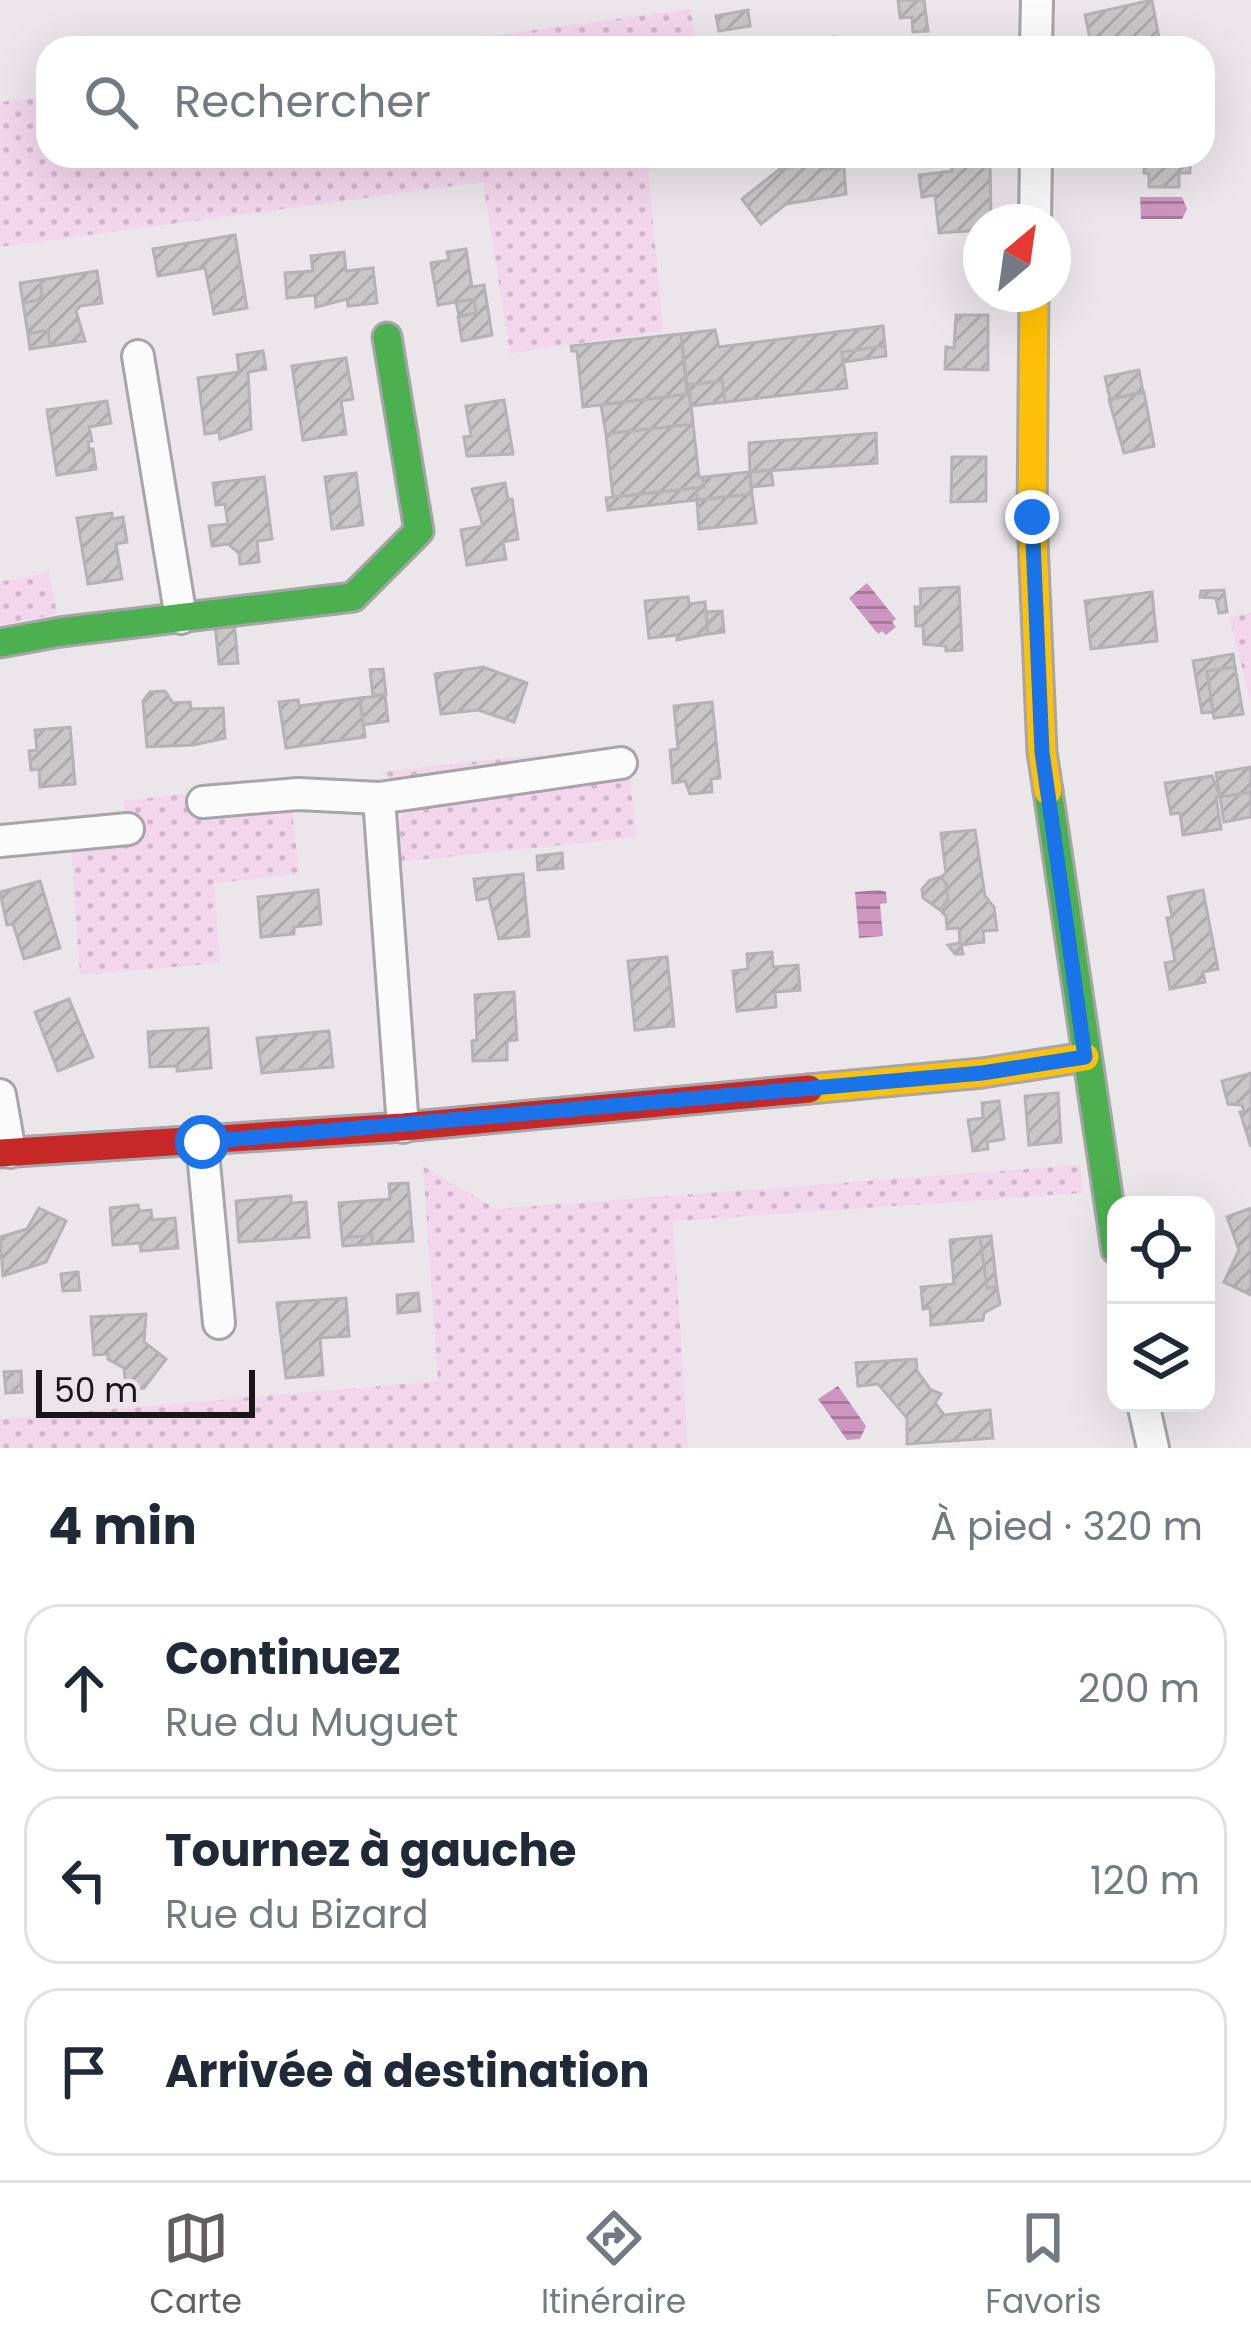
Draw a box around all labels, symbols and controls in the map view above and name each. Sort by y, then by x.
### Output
search box [36,36,1215,168]
icon: search [78,69,144,135]
text: Rechercher [174,70,431,133]
north arrow [963,204,1071,312]
route end [1005,490,1059,544]
route start [175,1115,229,1169]
map controls [1107,1196,1215,1412]
button: locate [1107,1196,1215,1304]
button: layers [1107,1304,1215,1412]
scale bar [36,1364,255,1417]
text: 50 m [54,1367,138,1414]
text: 4 min [48,1490,197,1562]
text: À pied · 320 m [930,1499,1203,1554]
text: Continuez [165,1627,401,1690]
icon: ahead [51,1655,117,1721]
text: 200 m [1078,1661,1200,1716]
text: Rue du Muguet [165,1695,458,1750]
text: Tournez à gauche [165,1819,577,1882]
icon: left [51,1847,117,1913]
text: 120 m [1090,1853,1200,1908]
text: Rue du Bizard [165,1887,429,1942]
icon: arrive [51,2039,117,2105]
text: Arrivée à destination [165,2040,650,2103]
tab: Carte [149,2205,242,2327]
tab: Itinéraire [541,2205,686,2327]
tab: Favoris [985,2205,1102,2327]

